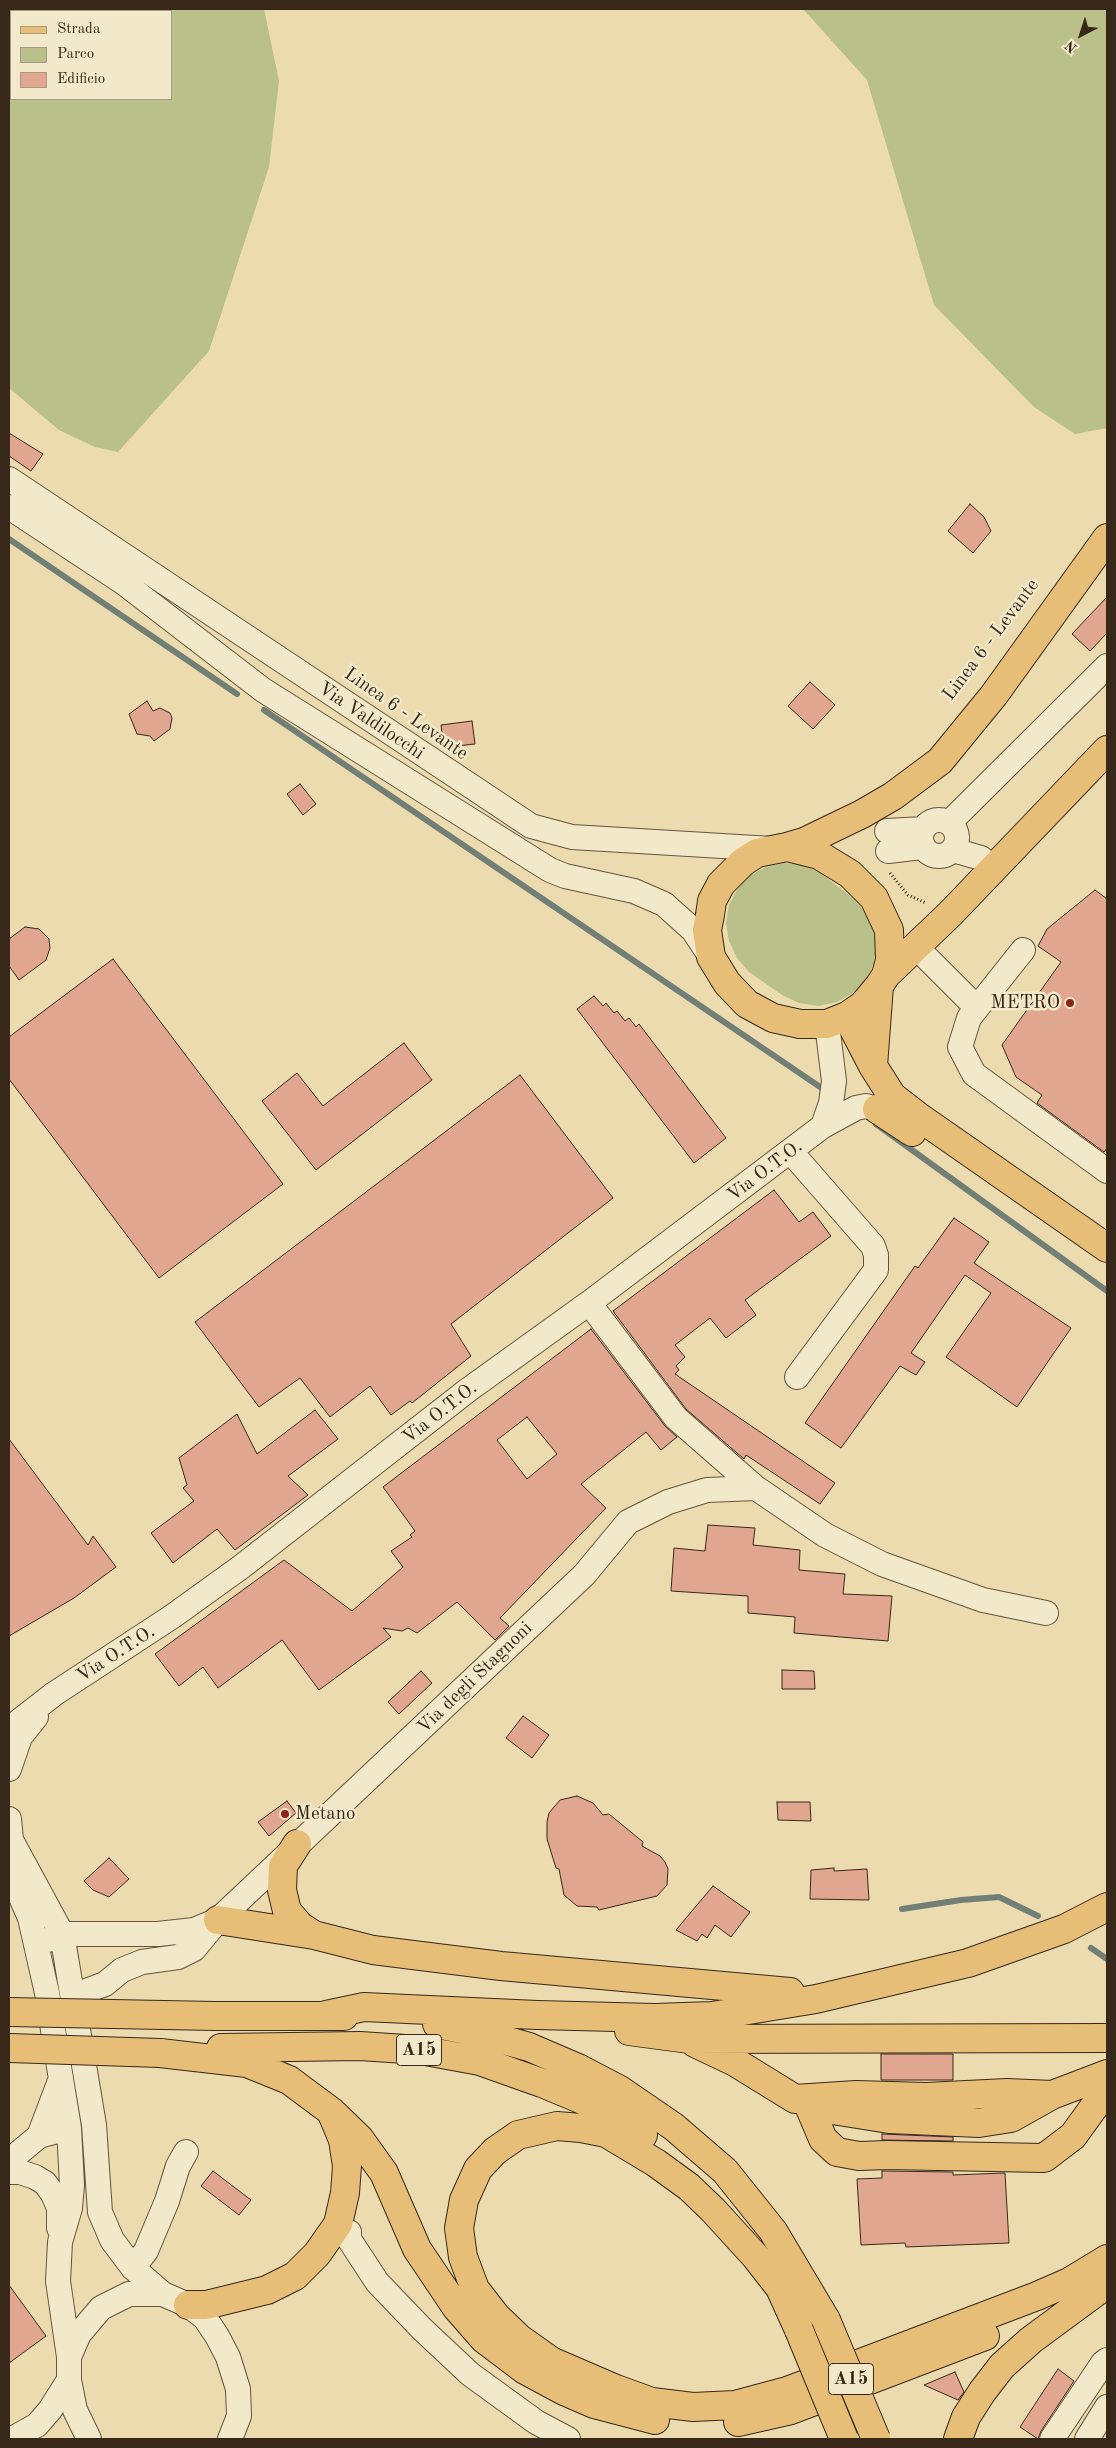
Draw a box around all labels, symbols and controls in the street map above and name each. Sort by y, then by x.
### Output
legend [10,10,172,100]
north arrow [1056,10,1106,60]
text: Strada [57,22,100,37]
text: N [1063,38,1080,55]
text: Parco [57,47,94,62]
text: Edificio [57,72,105,87]
street label: Linea 6 - Levante [938,575,1044,705]
street label: Linea 6 - Levante [340,663,472,765]
street label: Via Valdilocchi [314,677,428,765]
place label: METRO [990,992,1060,1014]
marker: METRO [1064,997,1076,1009]
street label: Via O.T.O. [723,1135,807,1207]
street label: Via O.T.O. [398,1377,482,1449]
street label: Via degli Stagnoni [413,1617,537,1739]
street label: Via O.T.O. [73,1620,159,1688]
place label: Metano [295,1803,355,1825]
marker: Metano [279,1808,291,1820]
road number: A15 [396,2034,442,2066]
road number: A15 [828,2364,874,2394]

